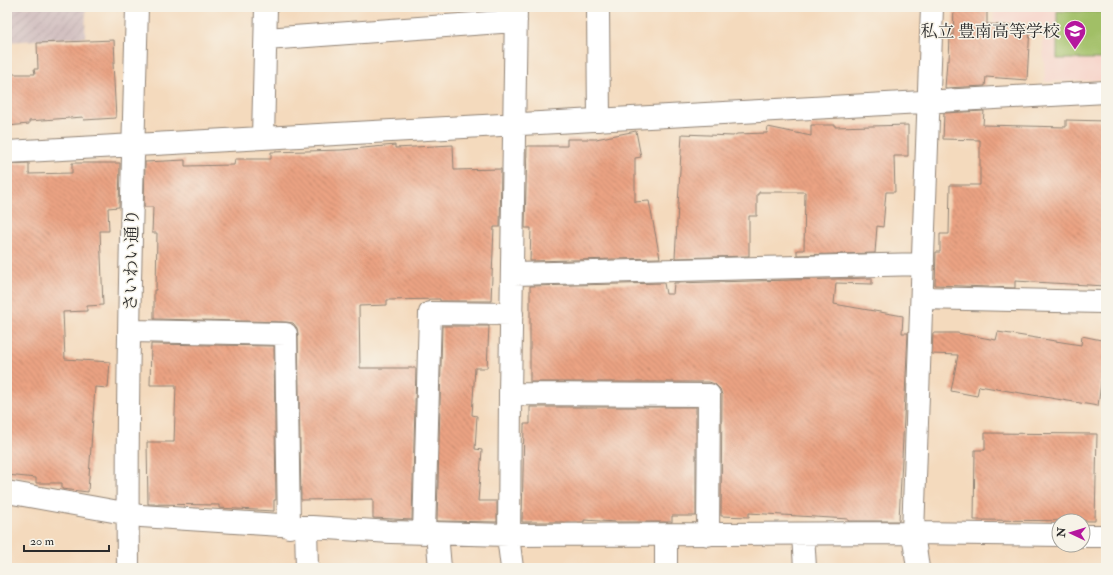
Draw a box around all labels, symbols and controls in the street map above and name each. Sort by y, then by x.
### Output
school or university icon: 私立 豊南高等学校 [1062,18,1088,51]
place label: 私立 豊南高等学校 [920,21,1060,42]
street label: さいわい通り [120,209,143,311]
north arrow [1051,513,1091,553]
text: N [1055,526,1068,539]
scale bar [24,527,109,553]
text: 20 m [30,534,55,549]

